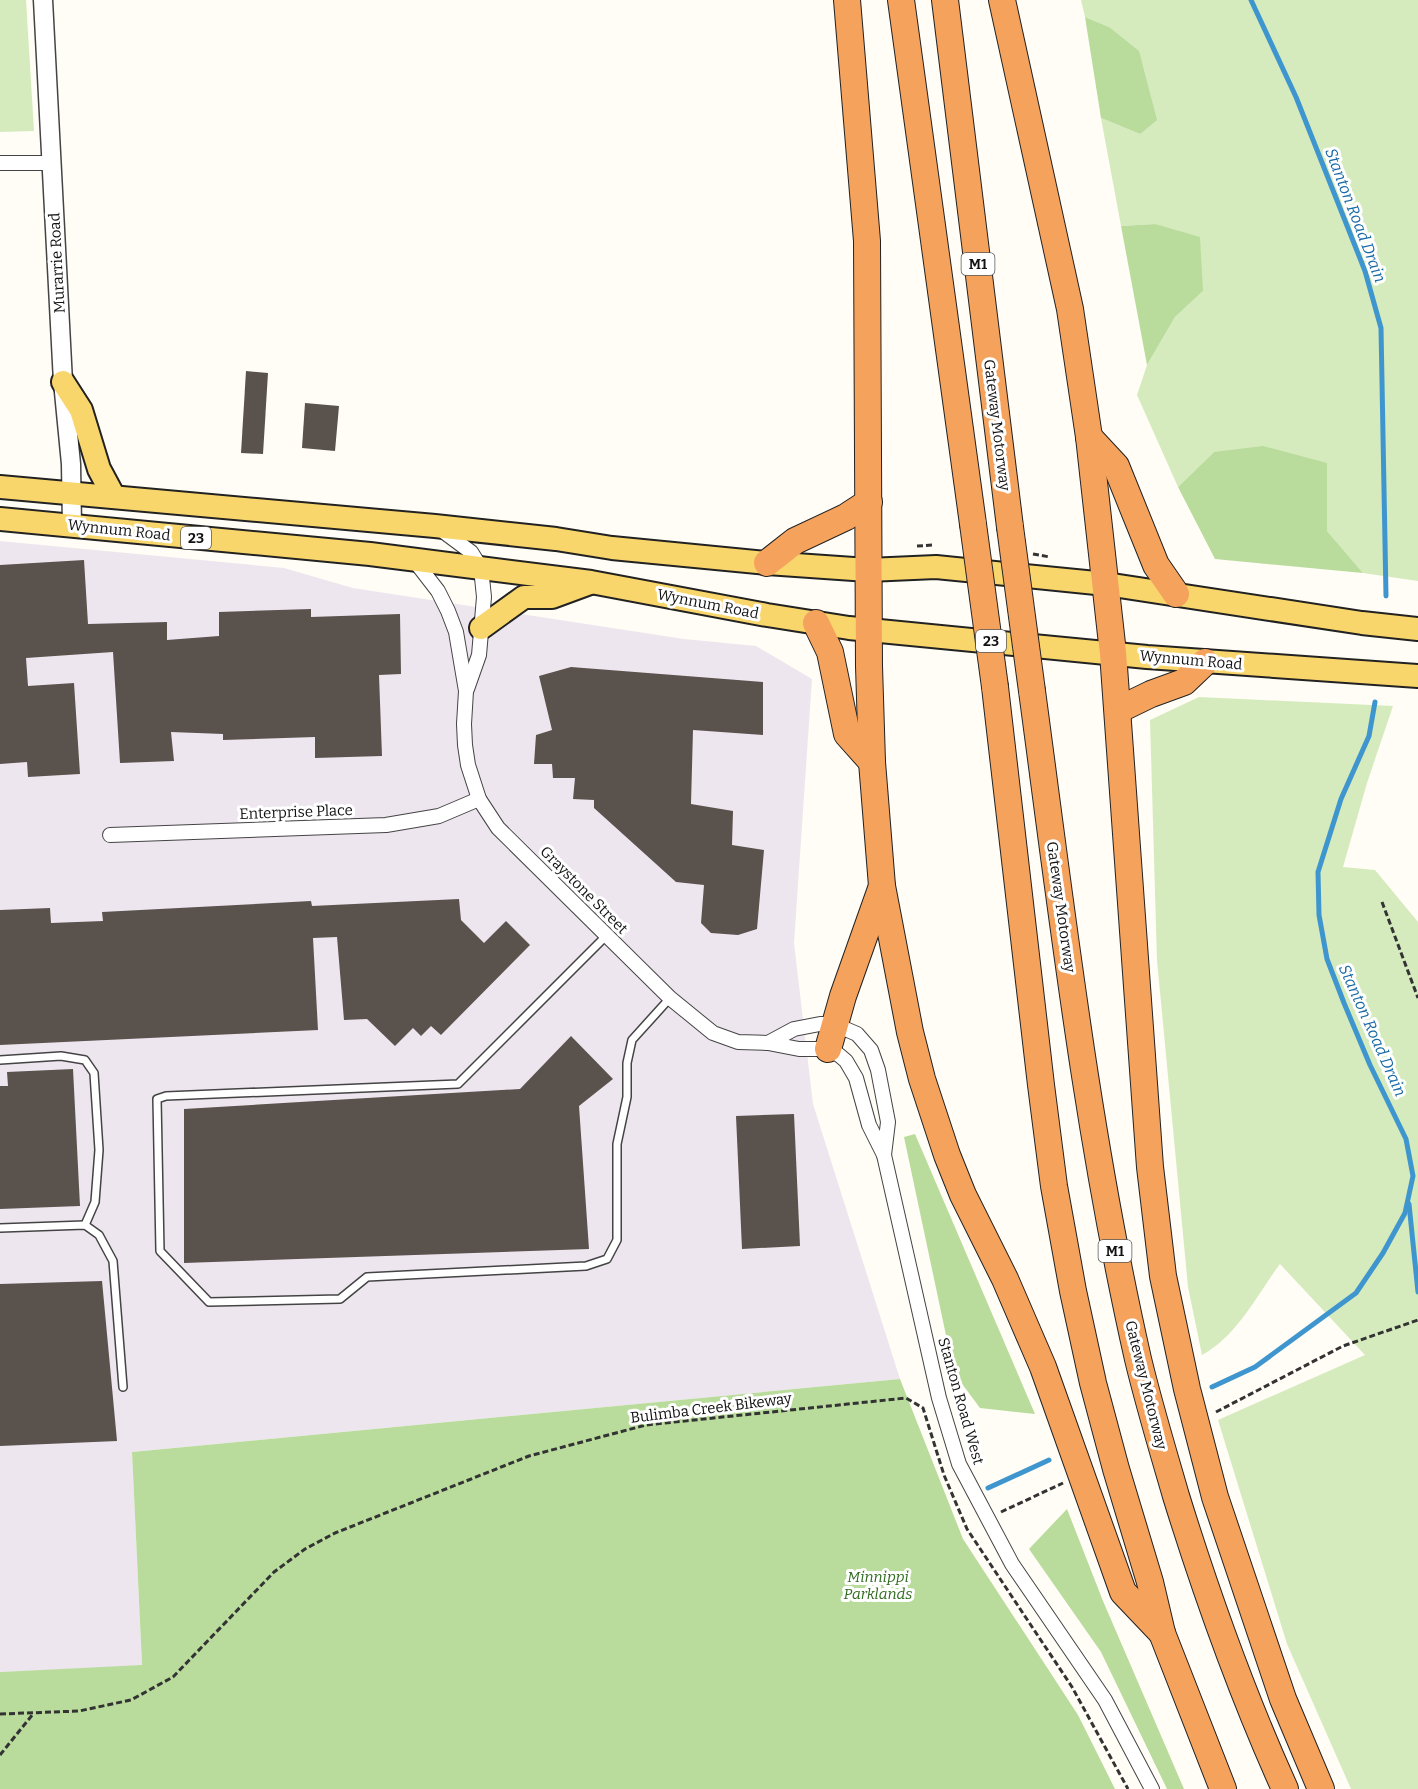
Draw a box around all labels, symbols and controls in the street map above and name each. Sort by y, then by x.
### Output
water label: Stanton Road Drain [1321,145,1390,285]
street label: Murarrie Road [45,212,69,314]
road number: M1 [962,253,994,275]
street label: Gateway Motorway [980,358,1014,492]
street label: Wynnum Road [67,516,171,544]
road number: 23 [181,527,211,549]
street label: Wynnum Road [656,585,760,623]
road number: 23 [976,630,1006,652]
street label: Wynnum Road [1139,647,1243,673]
street label: Enterprise Place [239,801,353,823]
street label: Gateway Motorway [1043,840,1079,974]
street label: Graystone Street [536,842,632,938]
water label: Stanton Road Drain [1335,961,1410,1099]
road number: M1 [1098,1240,1132,1262]
street label: Gateway Motorway [1121,1319,1171,1451]
street label: Stanton Road West [934,1335,988,1467]
street label: Bulimba Creek Bikeway [629,1389,793,1427]
park label: Minnippi Parklands [844,1568,912,1603]

